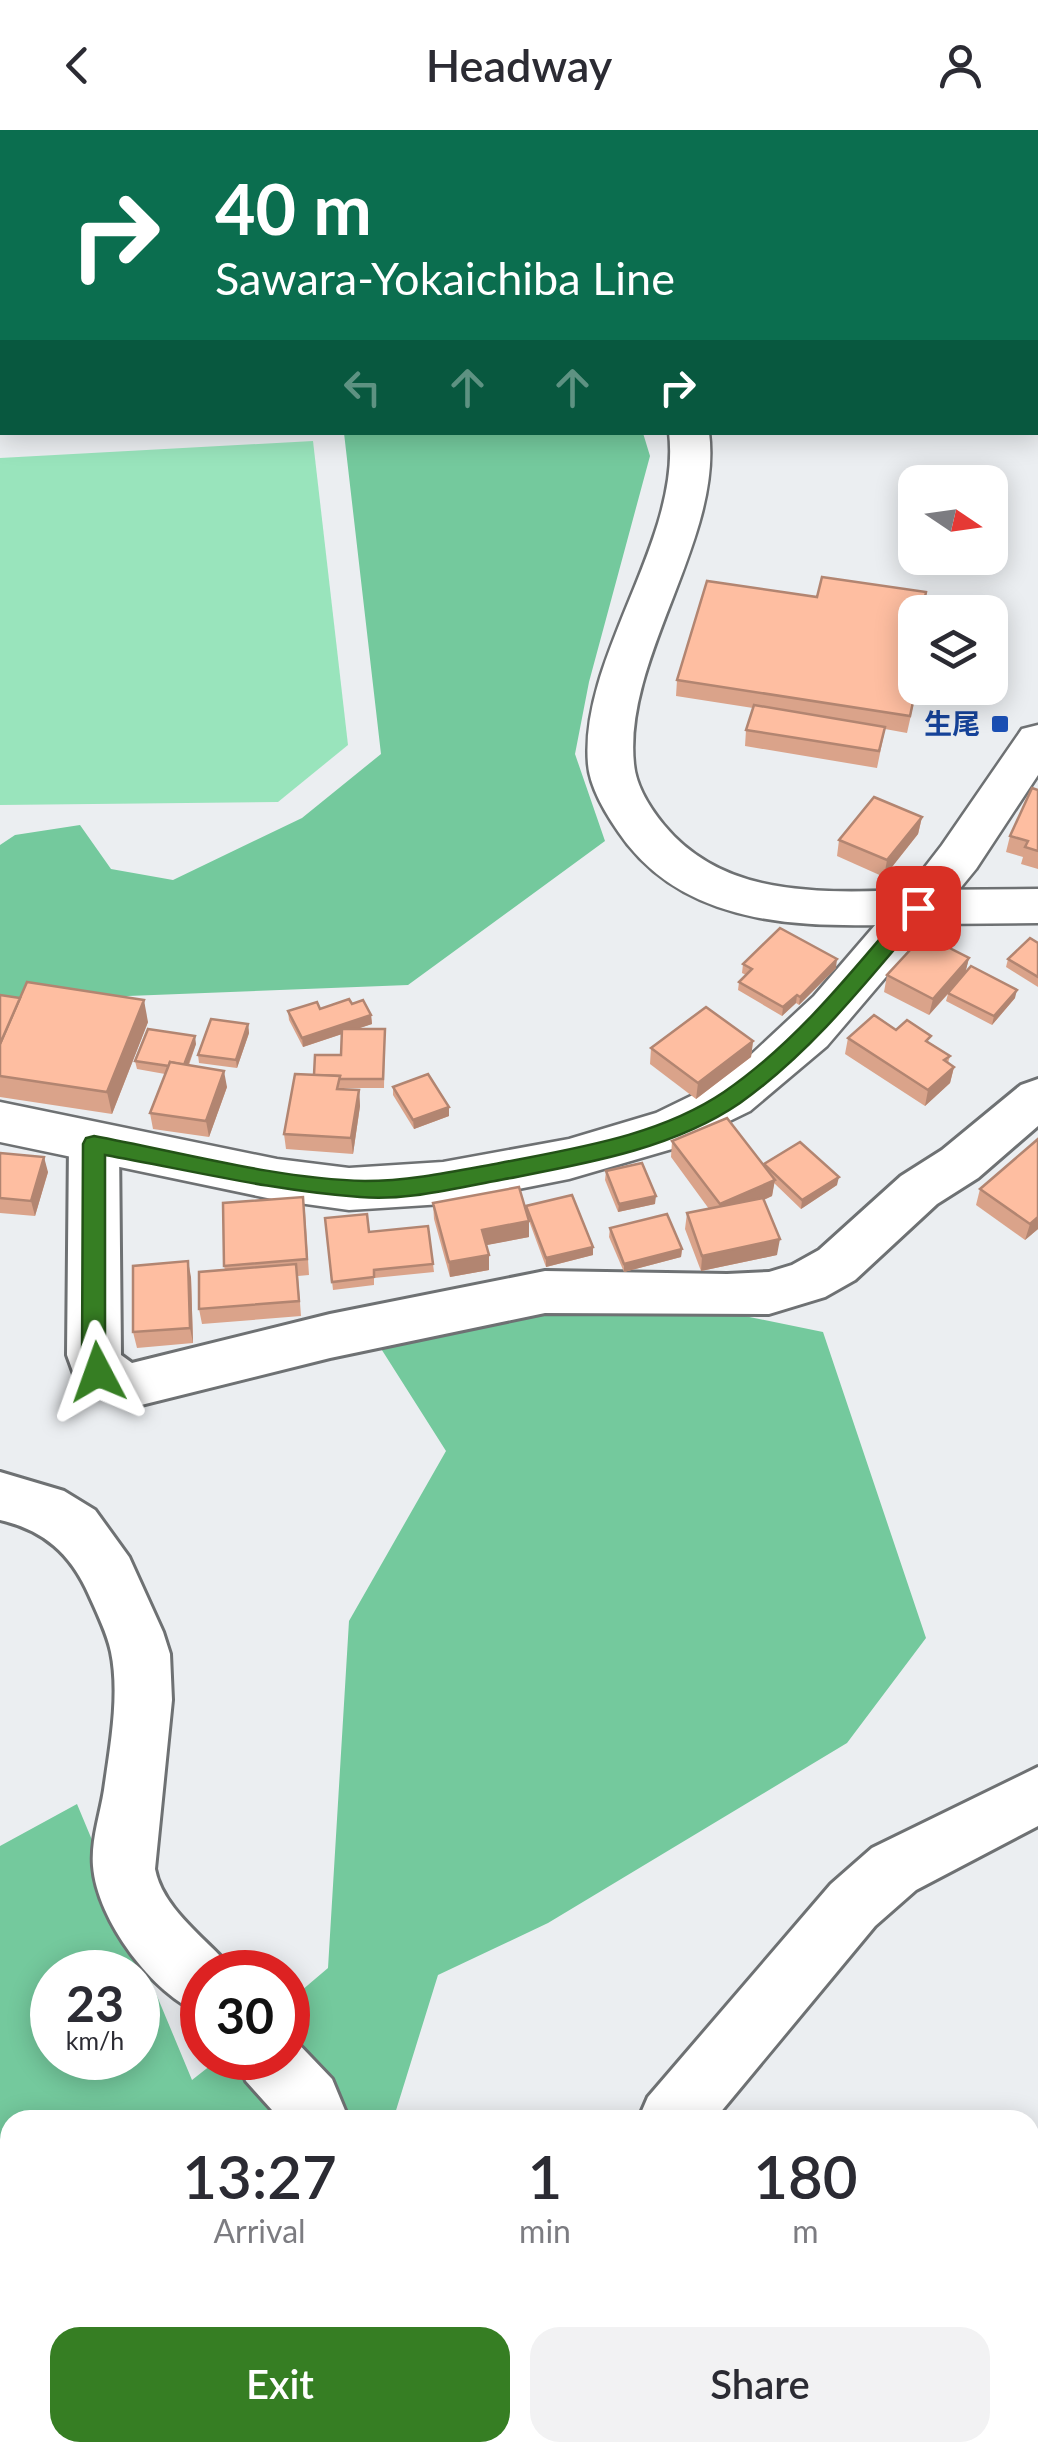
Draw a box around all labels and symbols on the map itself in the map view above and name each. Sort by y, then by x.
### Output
north arrow [898,465,1008,575]
place label: 生尾 [924,706,980,740]
marker: 生尾 [989,713,1011,735]
pin [876,866,961,951]
position arrow [46,1320,150,1424]
speed limit sign: 30 [180,1950,310,2080]

